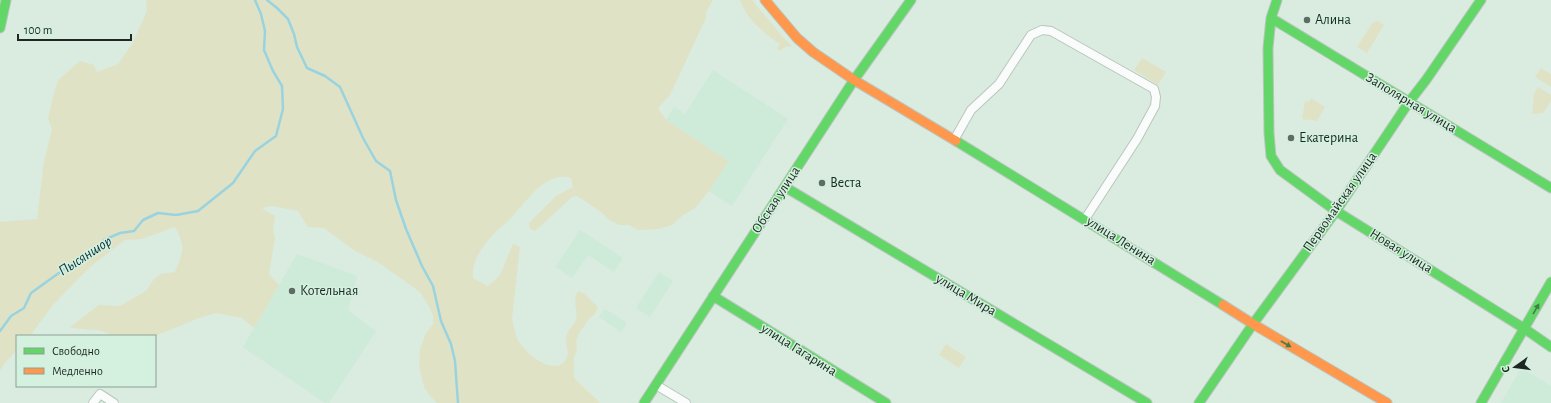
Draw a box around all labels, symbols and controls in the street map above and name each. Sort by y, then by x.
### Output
place label: Алина [1315,13,1351,27]
marker: Алина [1302,15,1312,25]
scale bar [18,16,131,42]
text: 100 m [24,24,52,36]
street label: Заполярная улица [1363,70,1459,136]
place label: Екатерина [1299,131,1359,145]
marker: Екатерина [1286,133,1296,143]
street label: Первомайская улица [1300,149,1380,254]
street label: Обская улица [749,164,803,236]
place label: Веста [830,176,862,190]
marker: Веста [817,178,827,188]
street label: улица Ленина [1083,214,1159,268]
street label: Новая улица [1367,226,1435,276]
water label: Пысяншор [56,233,115,279]
street label: улица Мира [932,271,999,319]
place label: Котельная [300,284,358,298]
marker: Котельная [287,286,297,296]
one-way arrow [1532,303,1539,315]
street label: улица Гагарина [758,321,840,379]
legend [16,335,156,387]
one-way arrow [1280,340,1292,347]
text: Свободно [52,345,100,357]
north arrow [1495,347,1535,387]
text: Медленно [52,365,103,377]
text: С [1500,365,1512,374]

